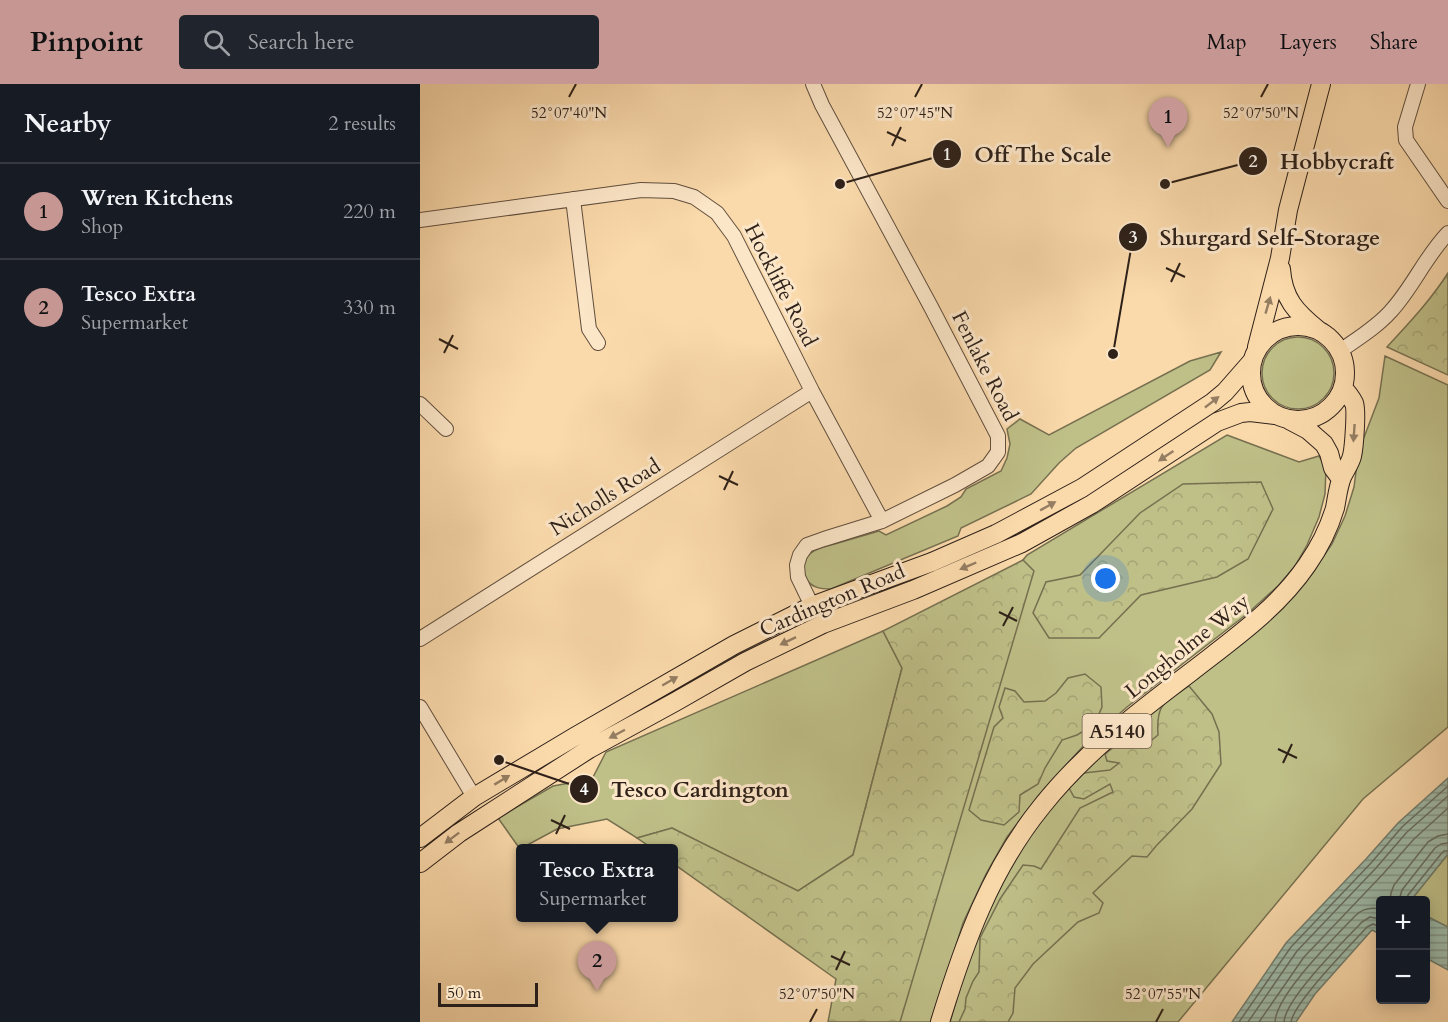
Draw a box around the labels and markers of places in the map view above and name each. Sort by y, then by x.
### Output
pin: 1 [1148,98,1188,147]
callout: Off The Scale [932,134,1123,174]
callout: Hobbycraft [1238,141,1406,181]
callout: Shurgard Self-Storage [1118,217,1392,257]
callout: Tesco Cardington [569,769,801,809]
pin: 2 [578,942,616,991]

